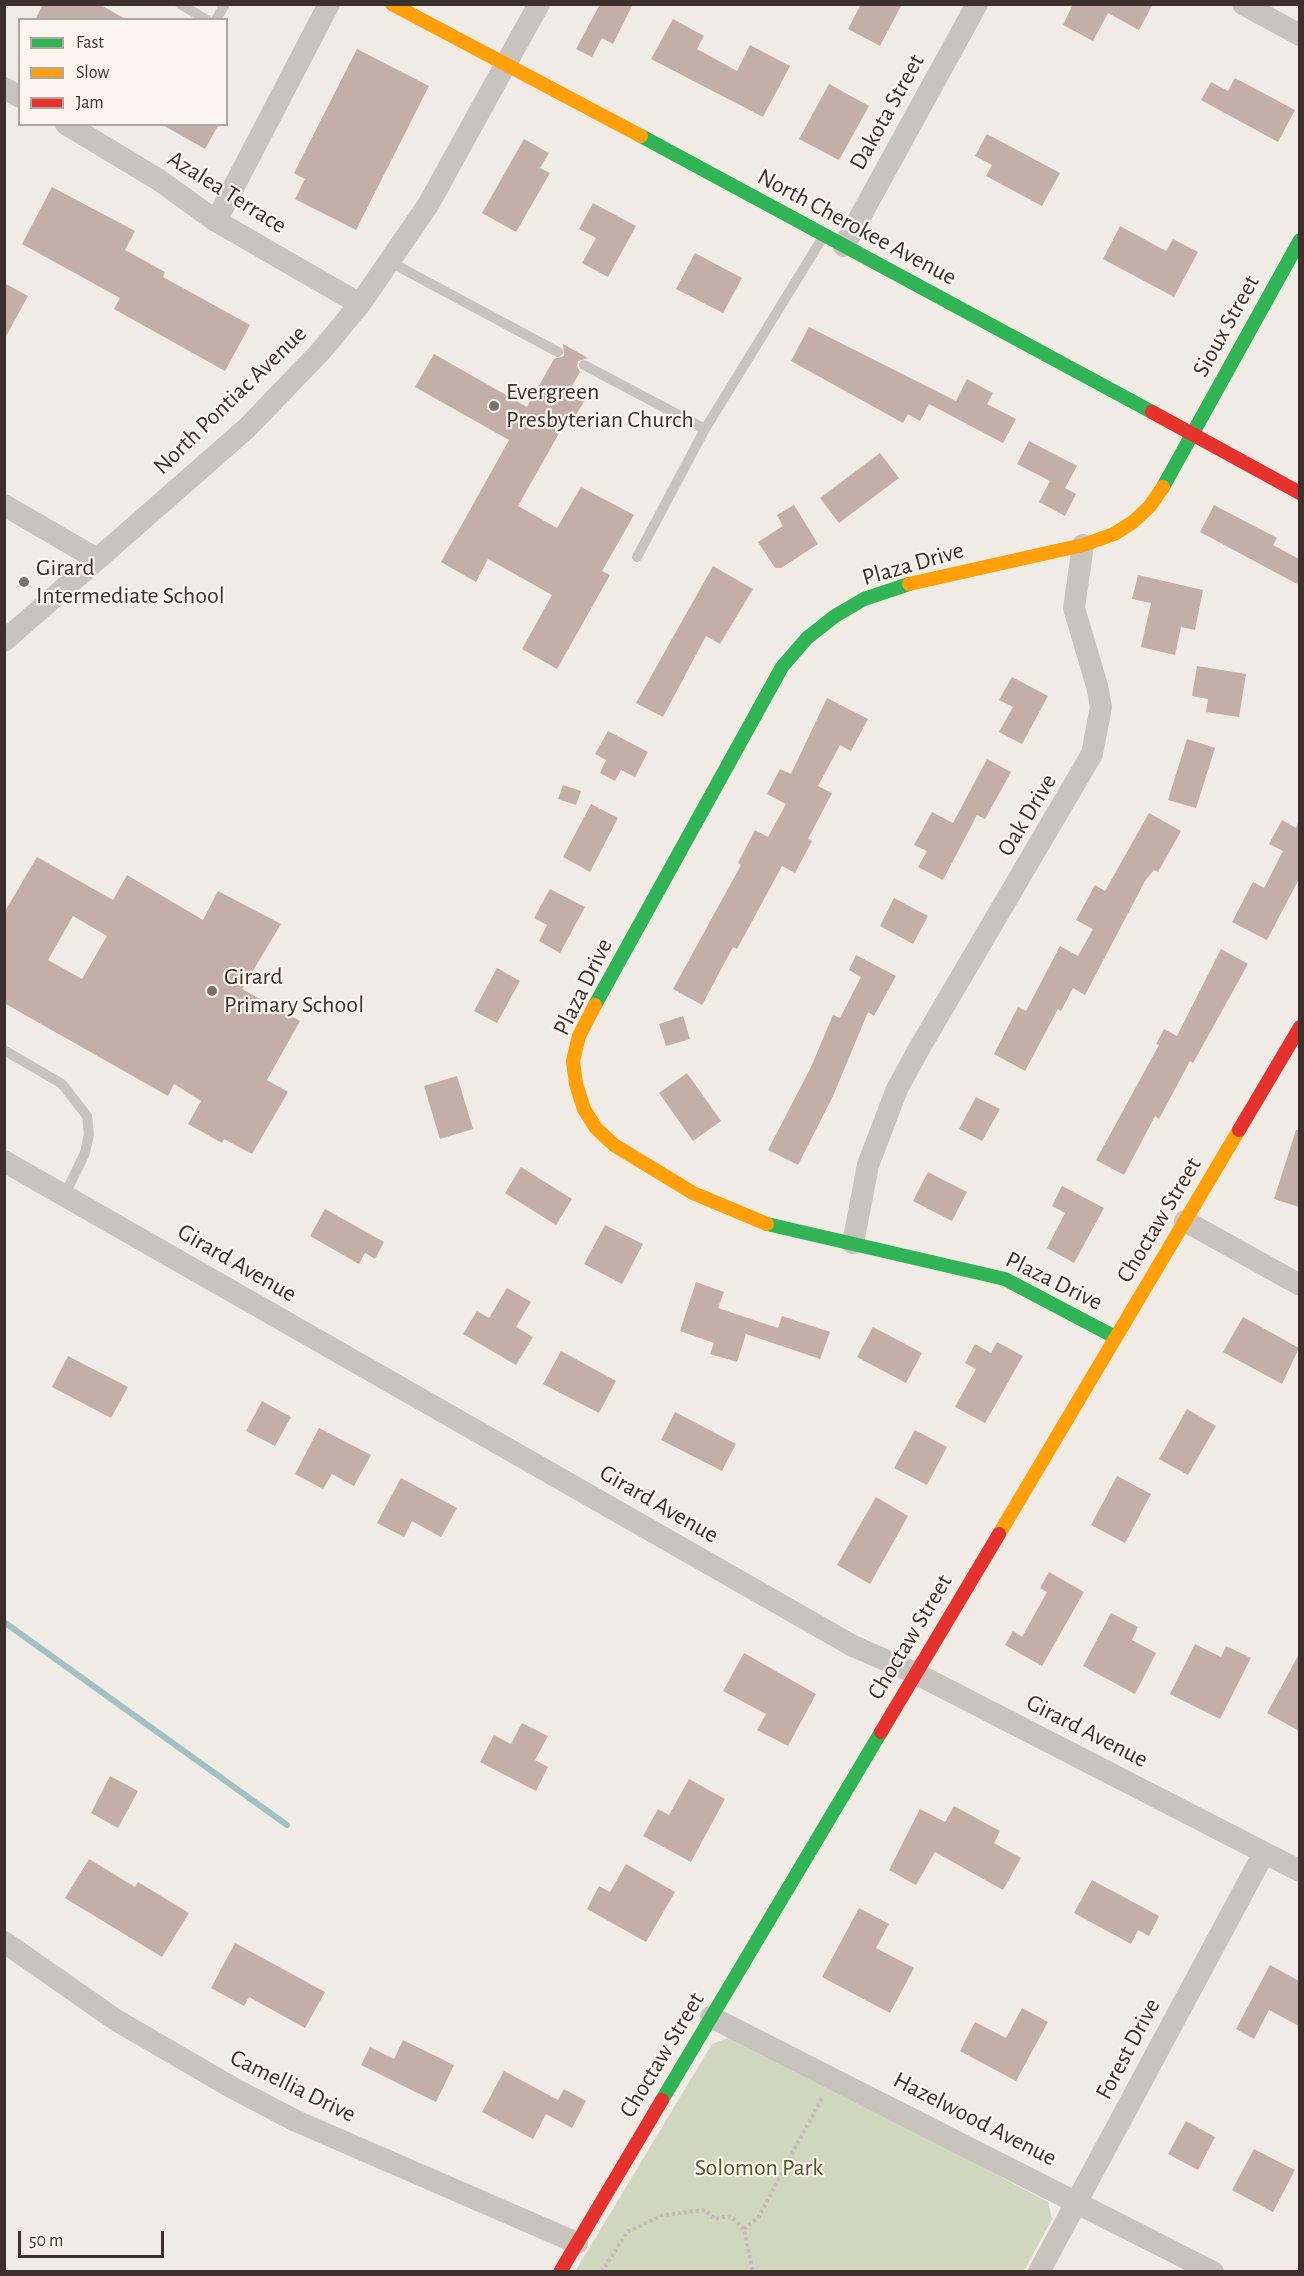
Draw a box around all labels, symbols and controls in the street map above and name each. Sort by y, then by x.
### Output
legend [18,18,228,126]
text: Fast [76,34,104,52]
street label: Dakota Street [843,49,931,175]
text: Slow [76,64,109,82]
text: Jam [76,94,104,112]
street label: Azalea Terrace [162,144,292,240]
street label: North Cherokee Avenue [752,162,962,292]
street label: Sioux Street [1186,270,1266,382]
street label: North Pontiac Avenue [147,319,313,481]
place label: Evergreen Presbyterian Church [506,378,694,434]
marker: Evergreen Presbyterian Church [487,399,501,413]
street label: Plaza Drive [859,536,967,592]
place label: Girard Intermediate School [36,554,225,610]
marker: Girard Intermediate School [17,575,31,589]
street label: Oak Drive [991,769,1063,861]
street label: Plaza Drive [547,934,619,1040]
place label: Girard Primary School [224,963,364,1019]
marker: Girard Primary School [205,984,219,998]
street label: Choctaw Street [1110,1152,1208,1288]
street label: Girard Avenue [172,1217,302,1309]
street label: Plaza Drive [1001,1245,1107,1317]
street label: Girard Avenue [594,1458,724,1550]
street label: Choctaw Street [861,1569,959,1705]
street label: Girard Avenue [1021,1688,1153,1774]
street label: Choctaw Street [613,1987,711,2123]
street label: Forest Drive [1089,1994,1167,2104]
street label: Camellia Drive [225,2043,361,2129]
street label: Hazelwood Avenue [889,2065,1061,2173]
park label: Solomon Park [695,2154,823,2182]
scale bar [21,2219,166,2257]
text: 50 m [29,2232,63,2250]

